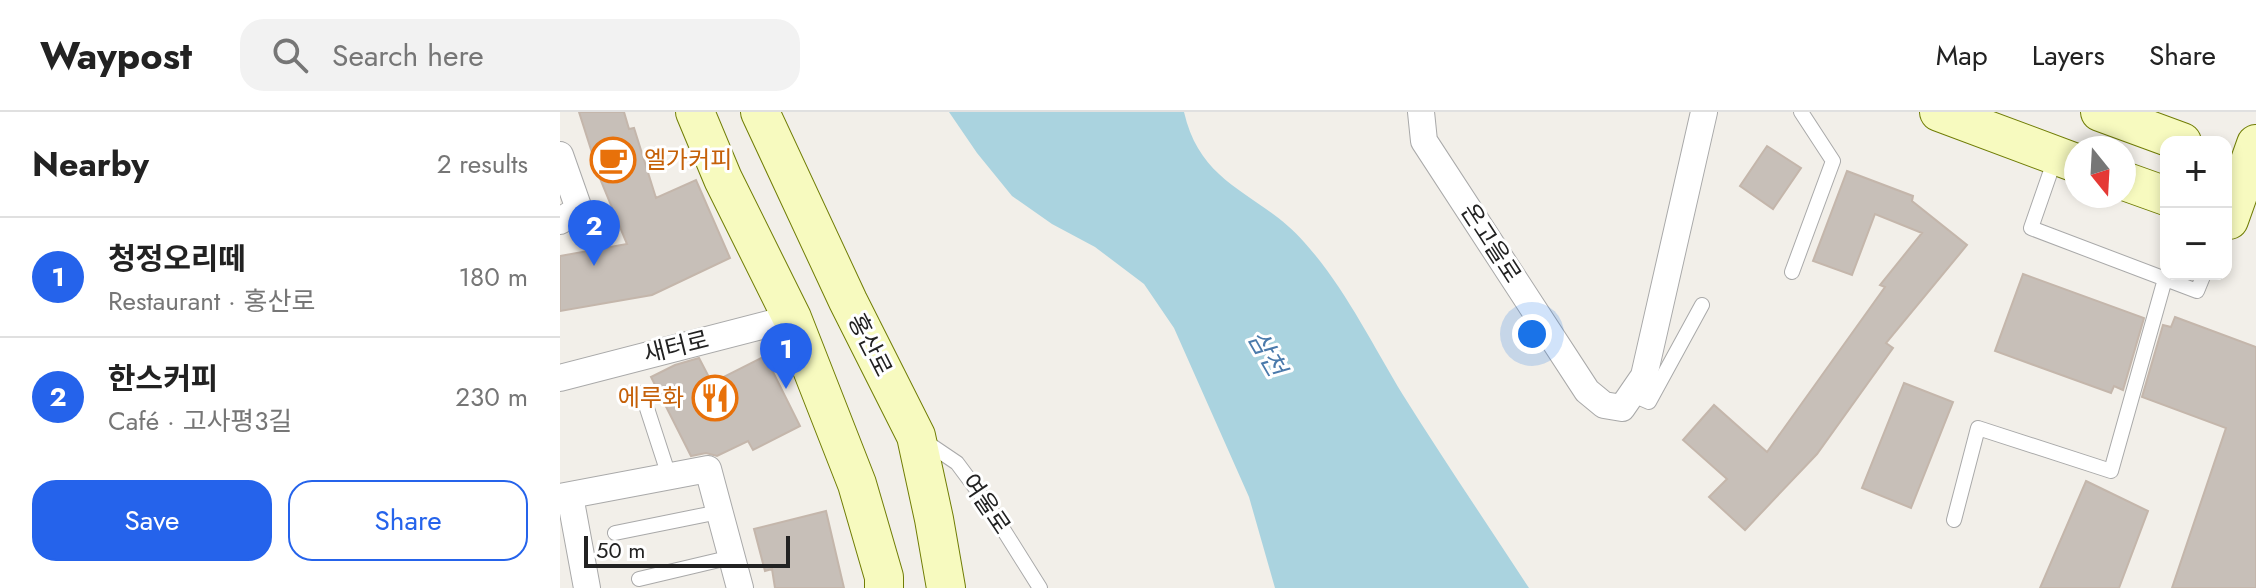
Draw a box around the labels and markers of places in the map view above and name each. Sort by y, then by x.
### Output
cafe icon: 엘가커피 [589,136,637,184]
place label: 엘가커피 [644,142,732,177]
pin: 2 [568,200,620,266]
pin: 1 [760,323,812,389]
restaurant icon: 에루화 [691,374,739,422]
place label: 에루화 [618,380,684,415]

